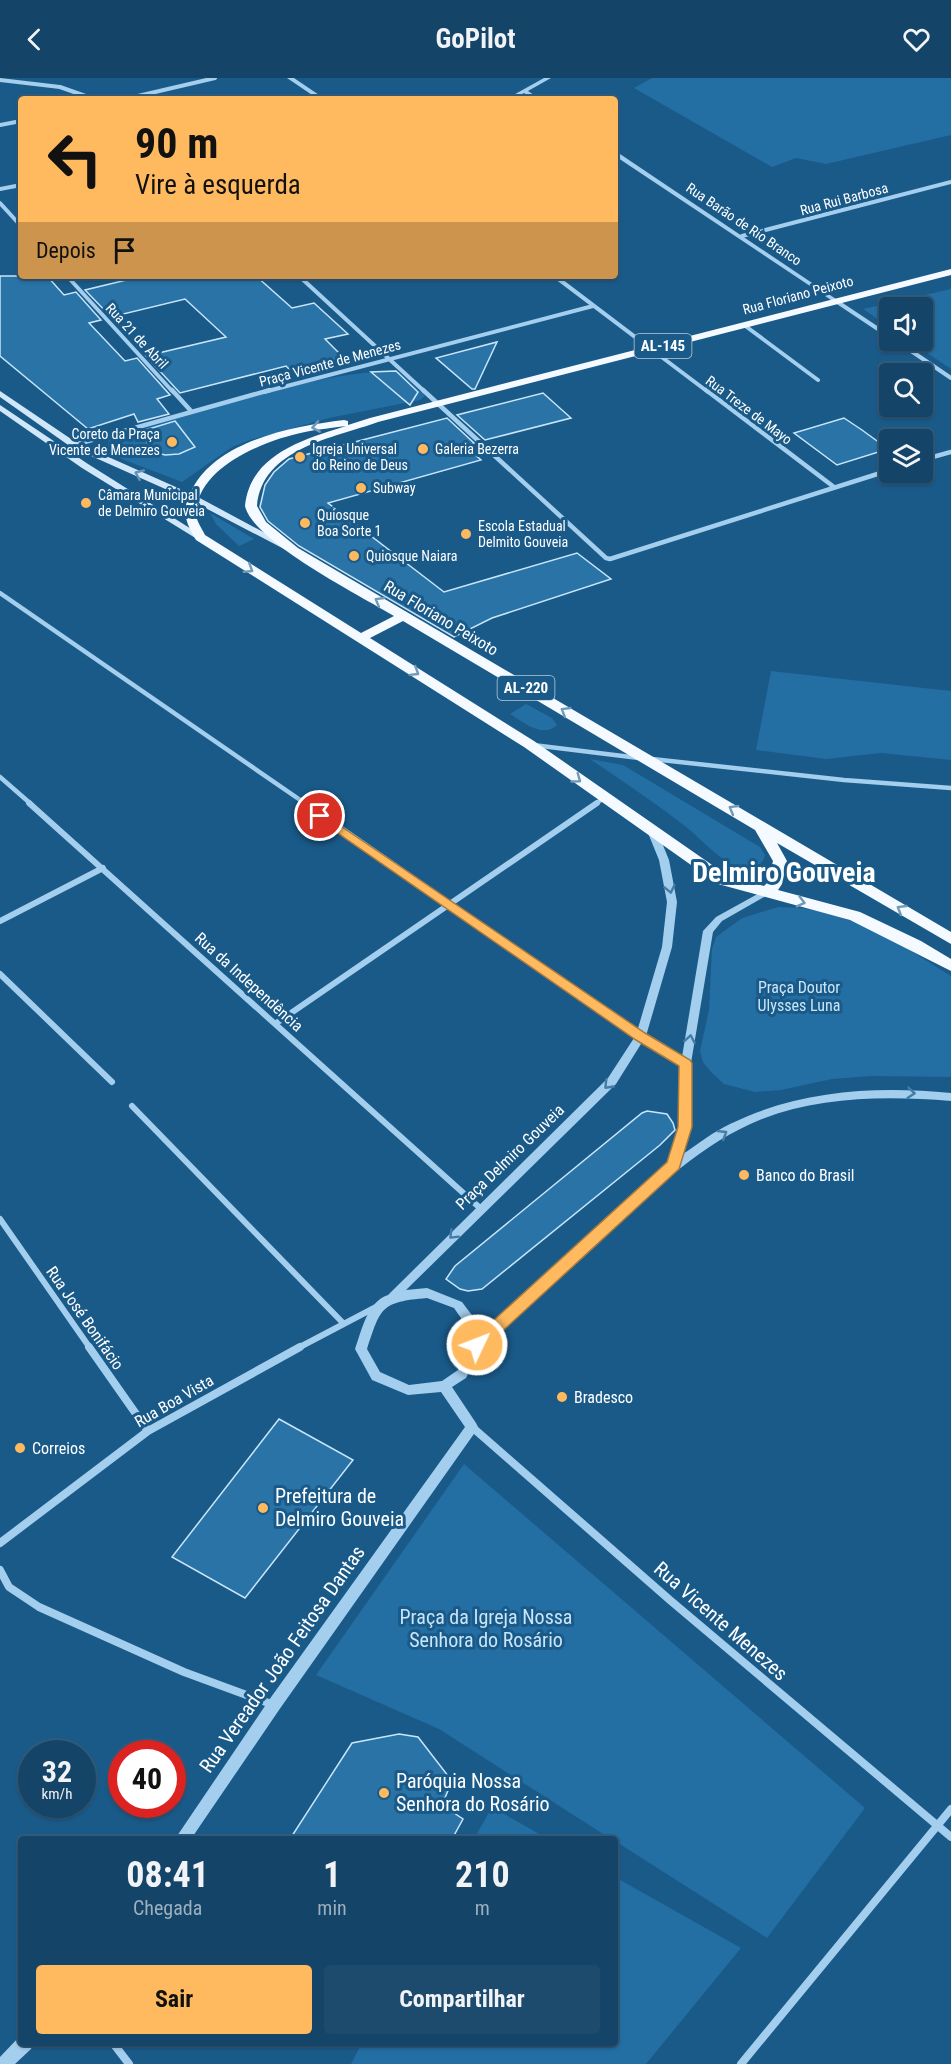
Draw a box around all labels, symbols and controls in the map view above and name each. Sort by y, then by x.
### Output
icon: back [18,23,51,56]
text: GoPilot [436,23,515,55]
icon: heart [900,23,933,56]
text: 90 m [135,119,218,168]
icon: left [36,120,114,198]
text: Vire à esquerda [135,169,301,201]
street label: Rua Barão de Rio Branco [683,179,805,269]
street label: Rua Rui Barbosa [798,180,890,218]
icon: arrive [108,234,141,267]
text: Depois [36,238,96,263]
street label: Rua Floriano Peixoto [741,273,855,317]
map controls [879,297,933,483]
button: sound [879,297,933,351]
street label: Rua 21 de Abril [103,300,171,372]
road number: AL-145 [634,334,692,358]
street label: Praça Vicente de Menezes [257,336,403,390]
button: search [879,363,933,417]
street label: Rua Treze de Mayo [703,372,795,448]
one-way arrow [312,420,322,433]
place label: Coreto da Praça Vicente de Menezes [49,426,160,458]
button: layers [879,429,933,483]
marker: Coreto da Praça Vicente de Menezes [165,435,179,449]
place label: Igreja Universal do Reino de Deus [312,441,408,473]
place label: Galeria Bezerra [435,441,519,457]
marker: Galeria Bezerra [416,442,430,456]
marker: Igreja Universal do Reino de Deus [293,450,307,464]
one-way arrow [135,469,146,481]
place label: Subway [373,480,416,496]
marker: Subway [354,481,368,495]
place label: Câmara Municipal de Delmiro Gouveia [98,487,205,519]
marker: Câmara Municipal de Delmiro Gouveia [79,496,93,510]
place label: Quiosque Boa Sorte 1 [317,507,381,539]
marker: Quiosque Boa Sorte 1 [298,516,312,530]
place label: Escola Estadual Delmito Gouveia [478,518,568,550]
marker: Escola Estadual Delmito Gouveia [459,527,473,541]
place label: Quiosque Naiara [366,548,457,564]
marker: Quiosque Naiara [347,549,361,563]
one-way arrow [243,561,253,573]
street label: Rua Floriano Peixoto [380,576,502,660]
one-way arrow [375,596,385,608]
one-way arrow [409,664,419,676]
road number: AL-220 [498,676,554,700]
one-way arrow [561,707,571,718]
one-way arrow [571,772,582,783]
pin [294,790,345,841]
icon: arrive [303,799,336,832]
one-way arrow [729,805,739,817]
district label: Delmiro Gouveia [692,856,876,889]
one-way arrow [662,884,675,894]
one-way arrow [795,895,806,907]
one-way arrow [897,905,907,916]
street label: Rua da Independência [191,928,307,1036]
park label: Praça Doutor Ulysses Luna [758,978,840,1015]
one-way arrow [683,1034,696,1044]
one-way arrow [604,1078,615,1088]
one-way arrow [906,1086,916,1099]
street label: Praça Delmiro Gouveia [452,1100,568,1214]
one-way arrow [717,1129,727,1141]
place label: Banco do Brasil [756,1166,854,1185]
marker: Banco do Brasil [737,1168,751,1182]
one-way arrow [450,1228,461,1239]
street label: Rua José Bonifácio [42,1263,128,1373]
position arrow [445,1313,509,1377]
street label: Rua Boa Vista [131,1371,217,1431]
place label: Bradesco [574,1388,633,1407]
marker: Bradesco [555,1390,569,1404]
place label: Correios [32,1439,85,1458]
marker: Correios [13,1441,27,1455]
place label: Prefeitura de Delmiro Gouveia [275,1484,404,1531]
marker: Prefeitura de Delmiro Gouveia [256,1501,270,1515]
street label: Rua Vereador João Feitosa Dantas [194,1541,370,1777]
street label: Rua Vicente Menezes [649,1556,793,1686]
park label: Praça da Igreja Nossa Senhora do Rosário [400,1605,572,1652]
speed limit sign: 40 [108,1740,186,1818]
text: 32 [42,1754,72,1789]
place label: Paróquia Nossa Senhora do Rosário [396,1769,550,1816]
text: km/h [42,1785,72,1803]
marker: Paróquia Nossa Senhora do Rosário [377,1786,391,1800]
text: 08:41 [126,1854,209,1896]
text: 1 [323,1854,341,1896]
text: 210 [455,1854,510,1896]
text: Chegada [133,1896,202,1920]
text: min [317,1896,347,1920]
text: m [475,1896,490,1920]
button: Sair [36,1965,312,2034]
button: Compartilhar [324,1965,600,2034]

